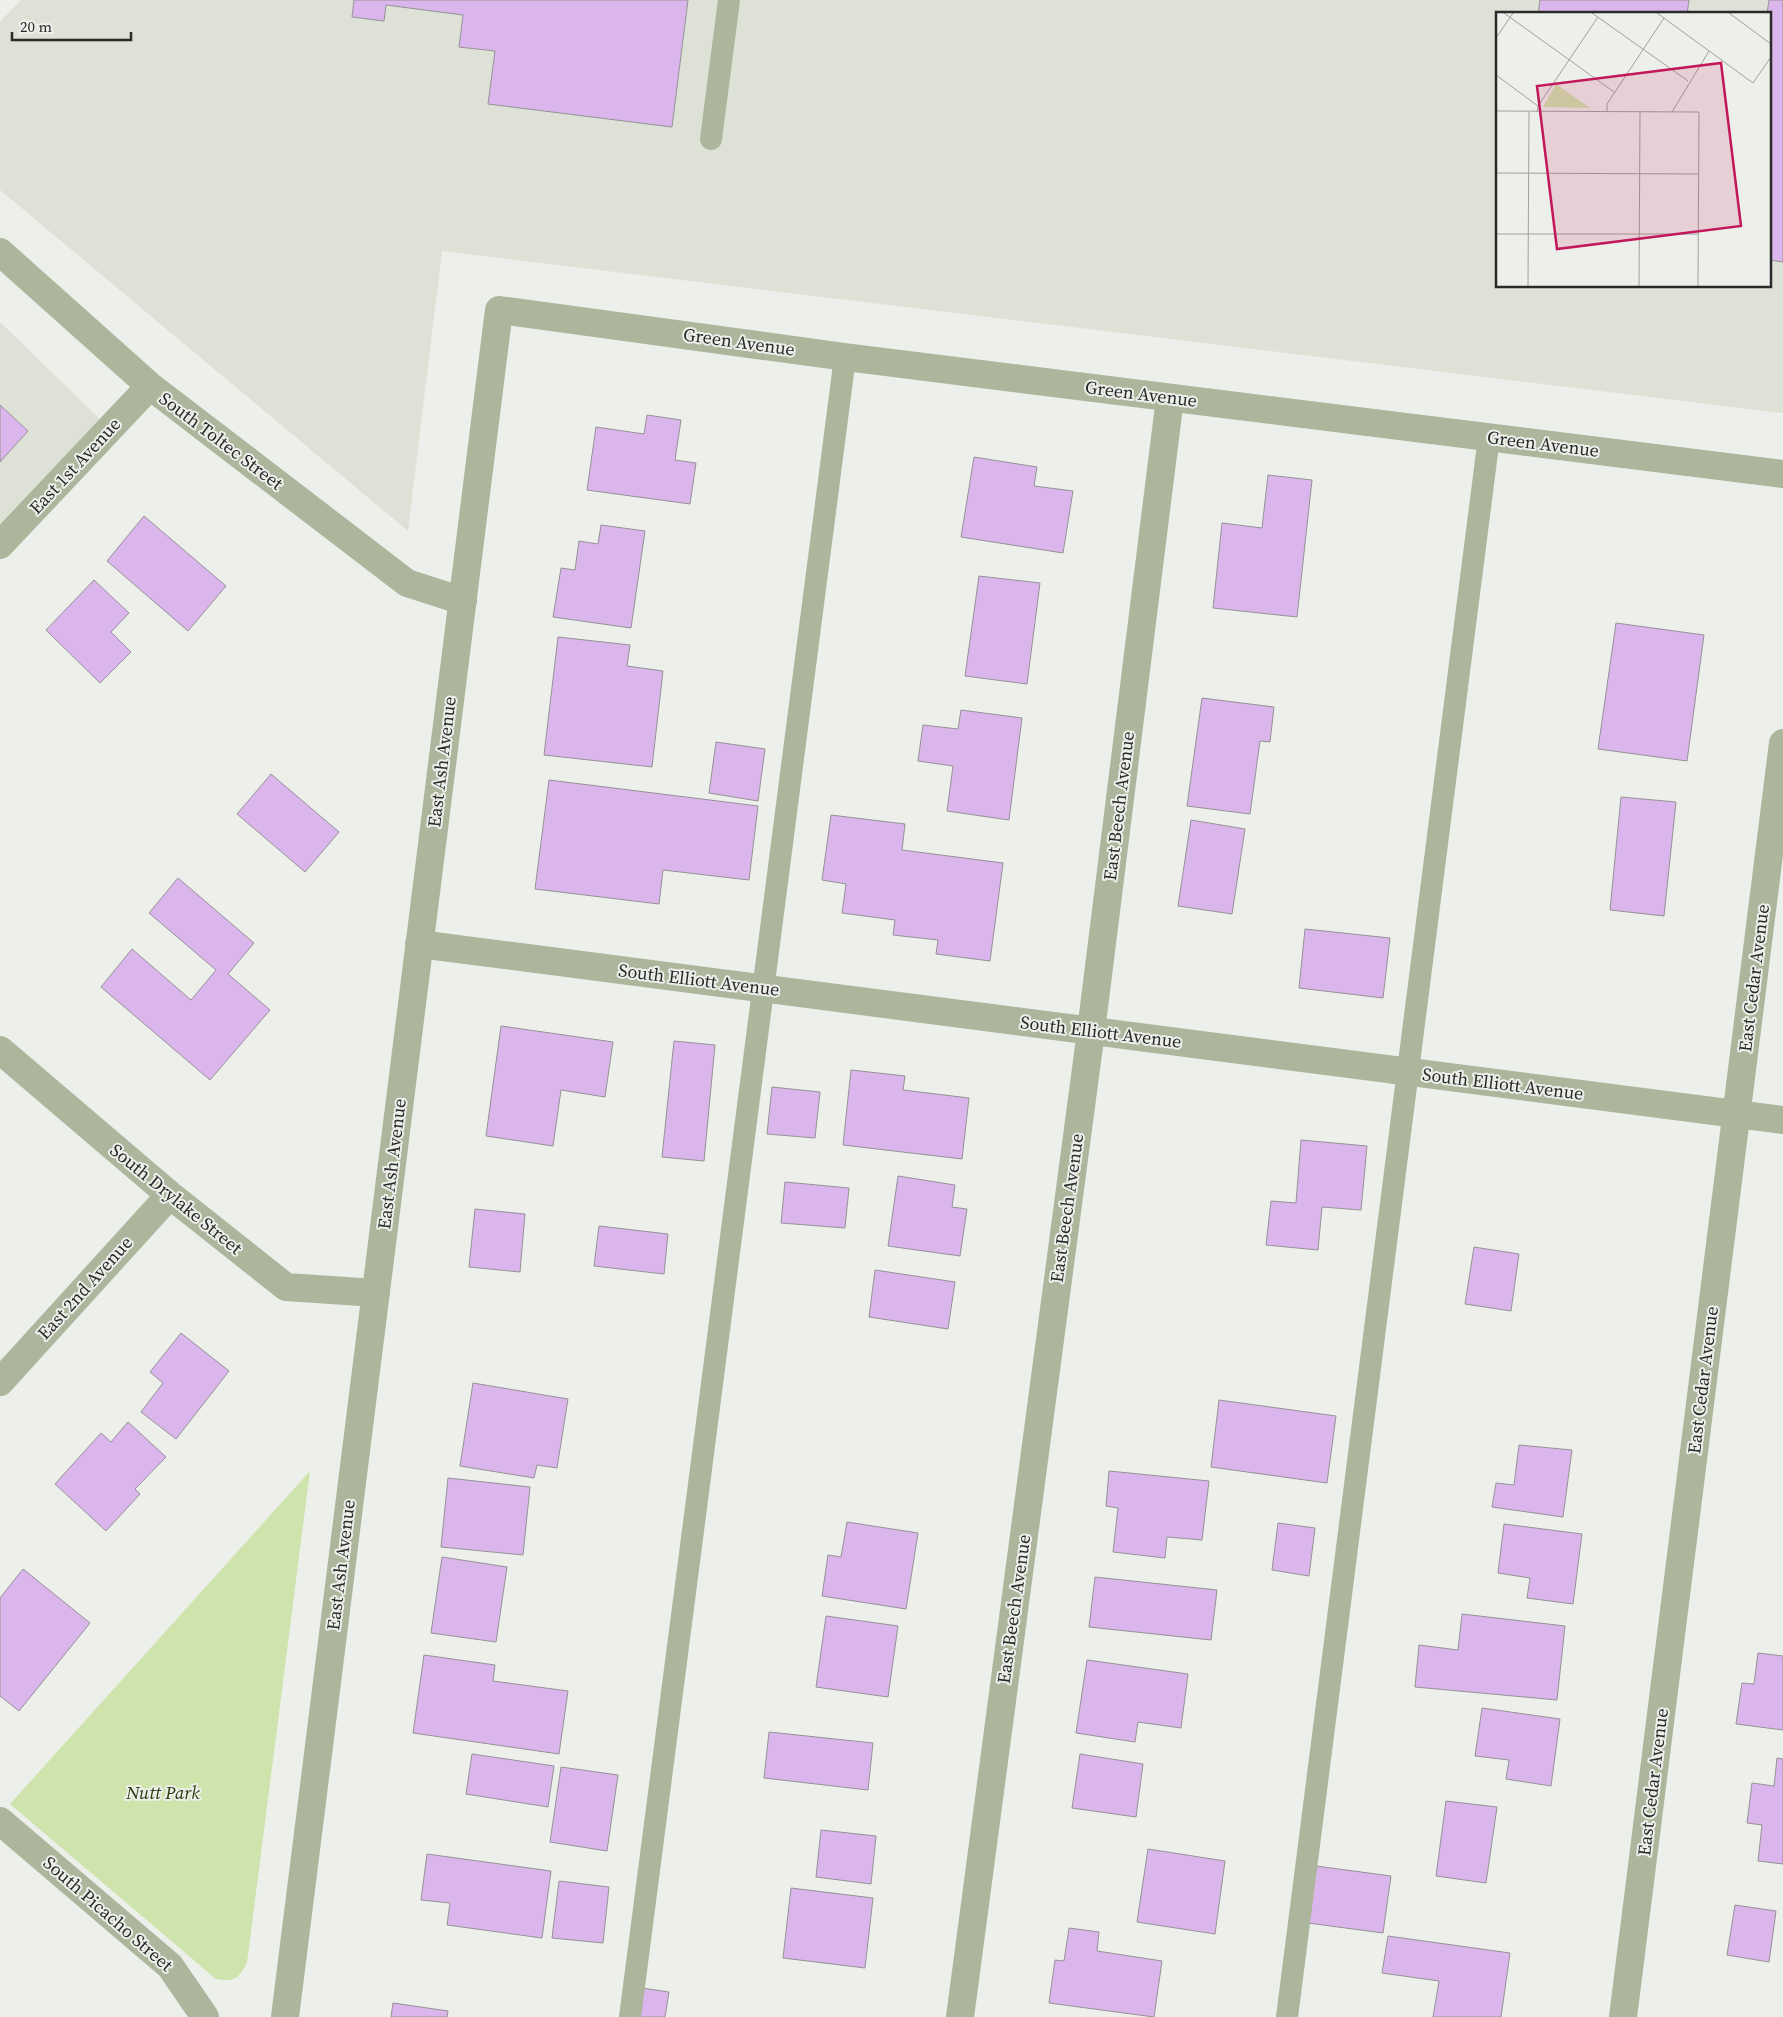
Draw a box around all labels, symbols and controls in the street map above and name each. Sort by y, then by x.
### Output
scale bar [12,10,131,42]
inset map [1496,12,1770,288]
text: 20 m [20,16,52,37]
street label: Green Avenue [682,321,796,362]
street label: Green Avenue [1084,374,1198,413]
street label: South Toltec Street [154,386,288,496]
street label: East 1st Avenue [23,412,126,519]
street label: Green Avenue [1486,424,1600,463]
street label: East Ash Avenue [421,695,462,829]
street label: East Beech Avenue [1097,730,1140,882]
street label: East Cedar Avenue [1732,903,1775,1053]
street label: South Elliott Avenue [617,957,781,1002]
street label: South Elliott Avenue [1019,1009,1183,1054]
street label: South Elliott Avenue [1421,1061,1585,1106]
street label: East Ash Avenue [371,1097,412,1231]
street label: East Beech Avenue [1044,1132,1089,1284]
street label: South Drylake Street [105,1137,248,1260]
street label: East 2nd Avenue [31,1231,138,1345]
street label: East Cedar Avenue [1681,1305,1724,1455]
street label: East Ash Avenue [320,1498,361,1632]
street label: East Beech Avenue [991,1533,1036,1685]
street label: East Cedar Avenue [1631,1707,1674,1857]
park label: Nutt Park [125,1780,200,1805]
street label: South Picacho Street [38,1850,179,1977]

